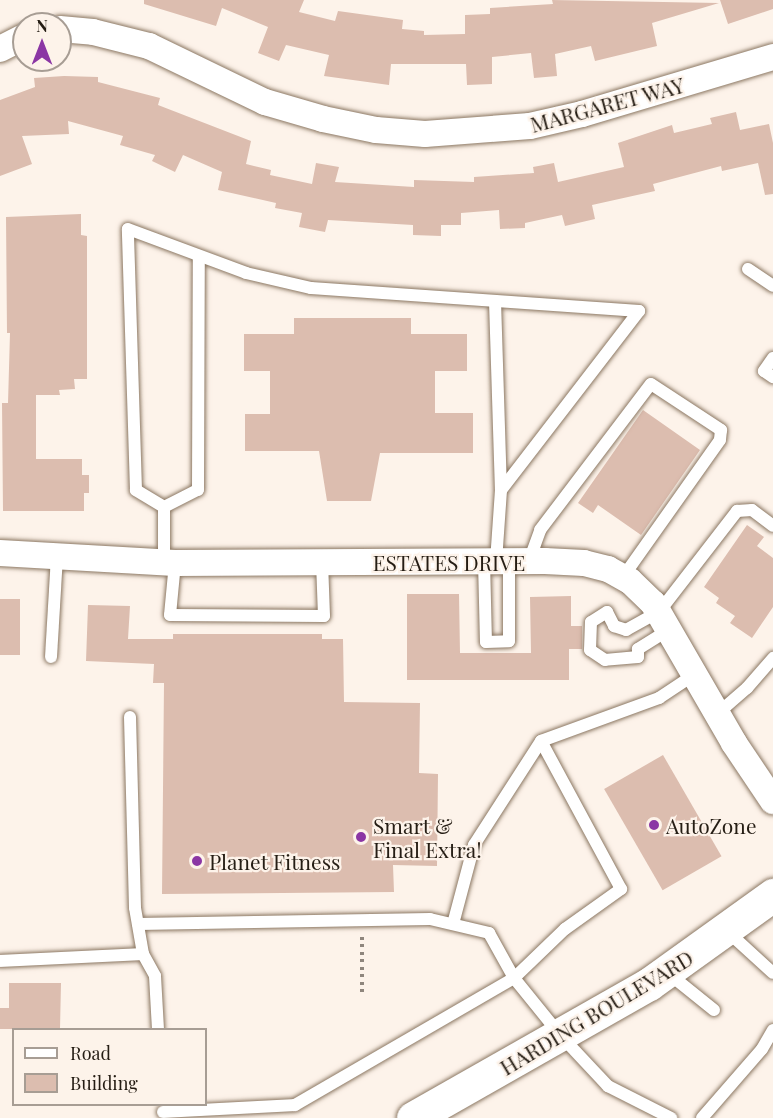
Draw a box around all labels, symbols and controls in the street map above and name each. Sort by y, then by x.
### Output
north arrow [12,12,72,72]
text: N [36,15,48,36]
street label: MARGARET WAY [527,71,687,137]
street label: ESTATES DRIVE [373,549,525,575]
place label: Smart & Final Extra! [373,812,482,862]
place label: AutoZone [666,812,757,838]
marker: AutoZone [647,818,661,832]
marker: Smart & Final Extra! [354,830,368,844]
place label: Planet Fitness [209,848,341,874]
marker: Planet Fitness [190,854,204,868]
street label: HARDING BOULEVARD [495,944,697,1080]
legend [12,1028,207,1106]
text: Road [70,1041,111,1065]
text: Building [70,1071,138,1095]

